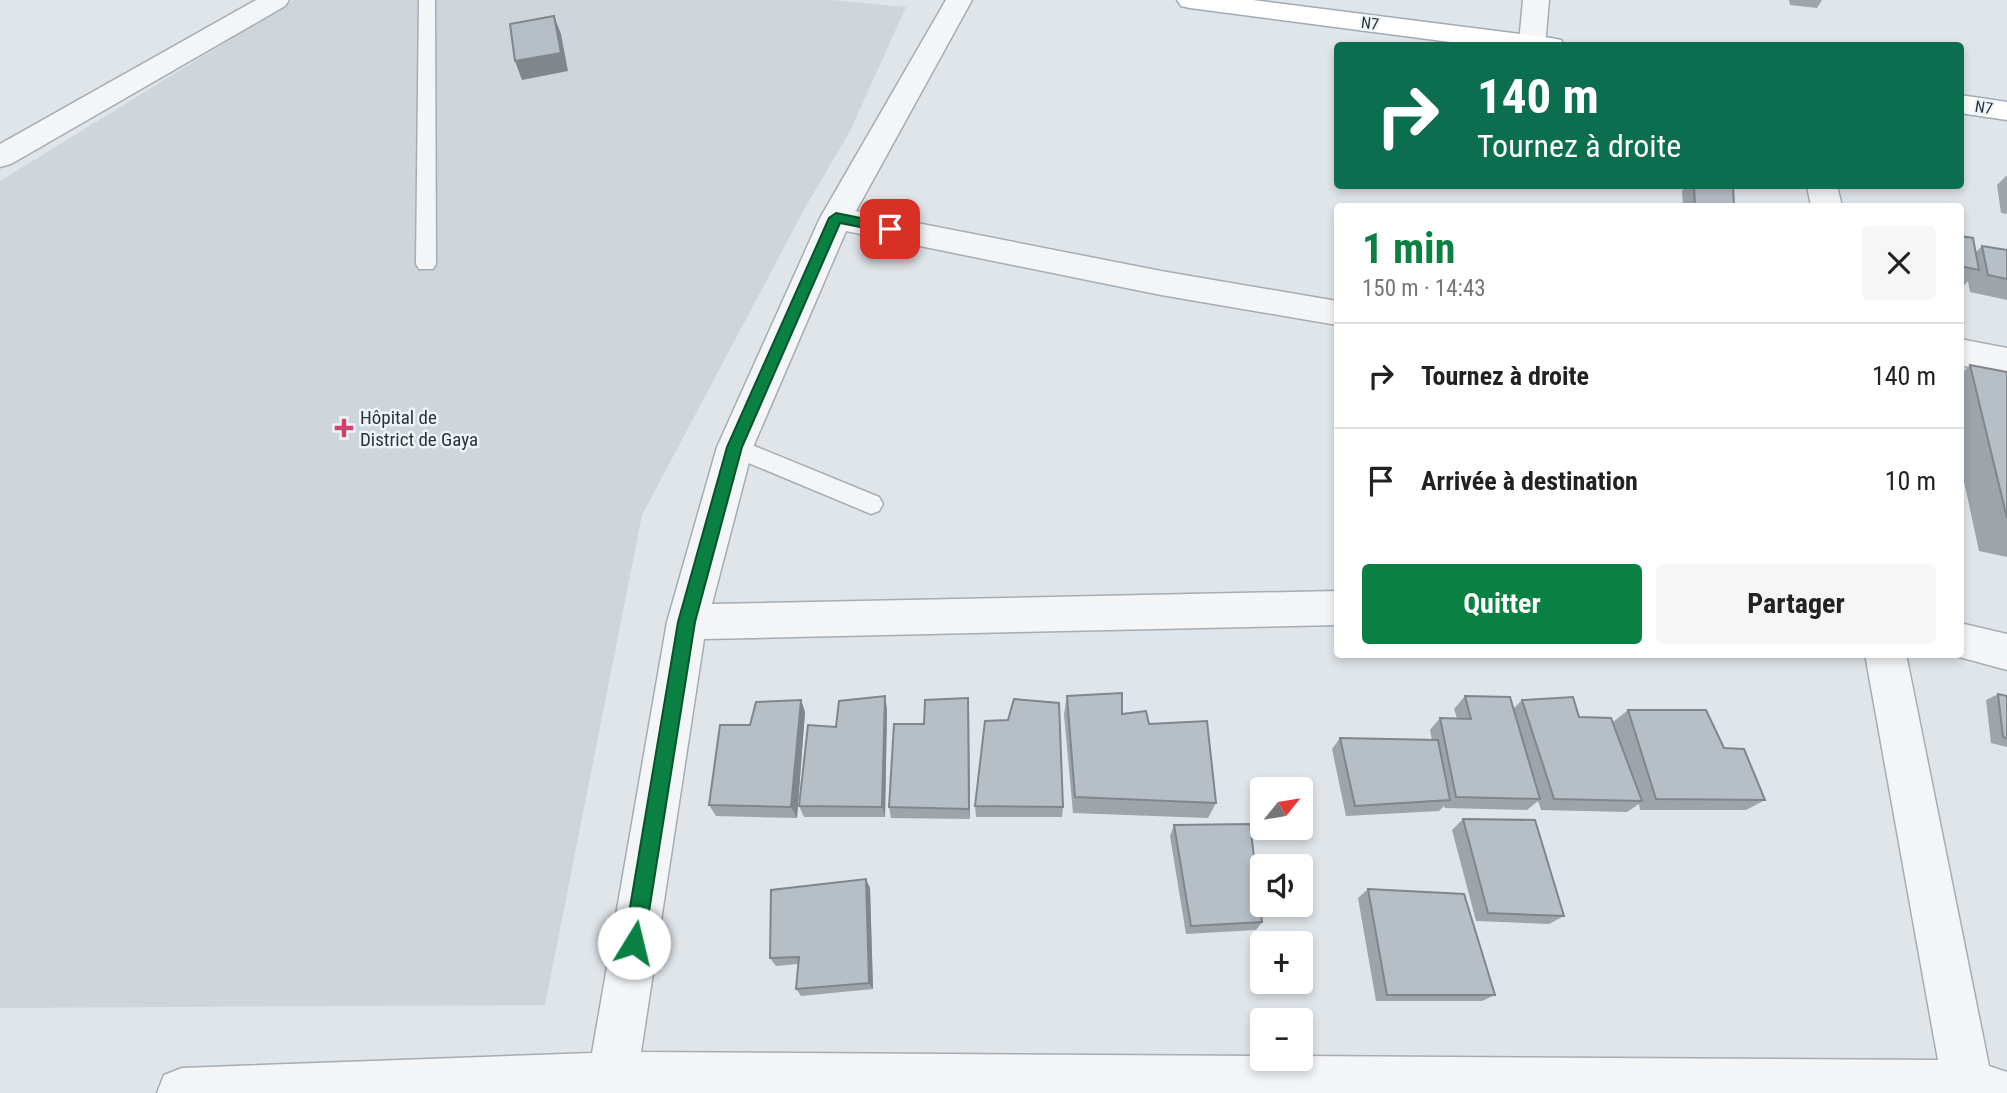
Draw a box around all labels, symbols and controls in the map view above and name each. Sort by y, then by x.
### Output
street label: N7 [1360,13,1380,34]
text: 140 m [1477,68,1599,125]
icon: right [1362,70,1453,161]
street label: N7 [1974,97,1994,118]
text: Tournez à droite [1477,127,1681,165]
pin [860,199,920,259]
icon: arrive [871,210,909,248]
text: 1 min [1362,224,1455,273]
button: close [1862,226,1936,300]
text: 150 m · 14:43 [1362,275,1486,302]
icon: right [1362,357,1400,395]
text: Tournez à droite [1421,361,1589,391]
text: 140 m [1872,361,1936,391]
place label: Hôpital de District de Gaya [360,406,478,451]
marker: Hôpital de District de Gaya [334,418,354,438]
icon: arrive [1362,462,1400,500]
text: Arrivée à destination [1421,466,1638,496]
text: 10 m [1885,466,1936,496]
button: Quitter [1362,564,1642,644]
button: Partager [1656,564,1936,644]
north arrow [1250,777,1312,840]
map controls [1250,777,1313,1071]
button: sound [1250,854,1313,917]
position arrow [597,906,671,980]
button: + [1250,931,1313,994]
button: − [1250,1008,1313,1071]

